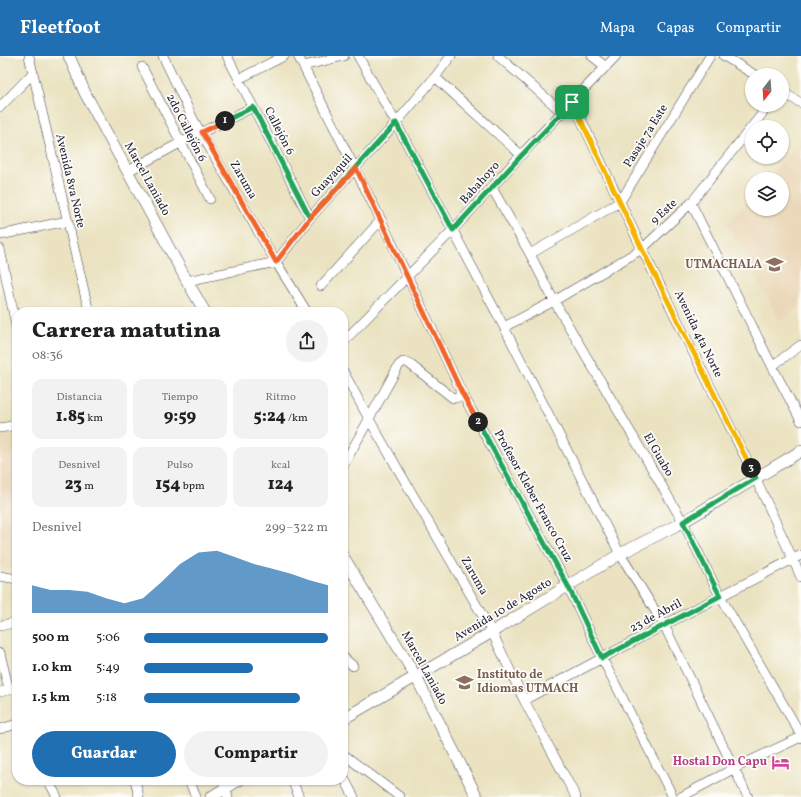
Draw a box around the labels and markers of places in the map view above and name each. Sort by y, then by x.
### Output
pin [555,85,589,119]
pin: 1 [215,111,235,131]
school or university icon: UTMACHALA [765,255,785,275]
place label: UTMACHALA [685,257,762,273]
pin: 2 [468,412,488,432]
pin: 3 [741,458,761,478]
place label: Instituto de Idiomas UTMACH [477,667,578,697]
school or university icon: Instituto de Idiomas UTMACH [454,672,474,692]
hotel icon: Hostal Don Capu [770,752,790,772]
place label: Hostal Don Capu [673,754,768,770]

